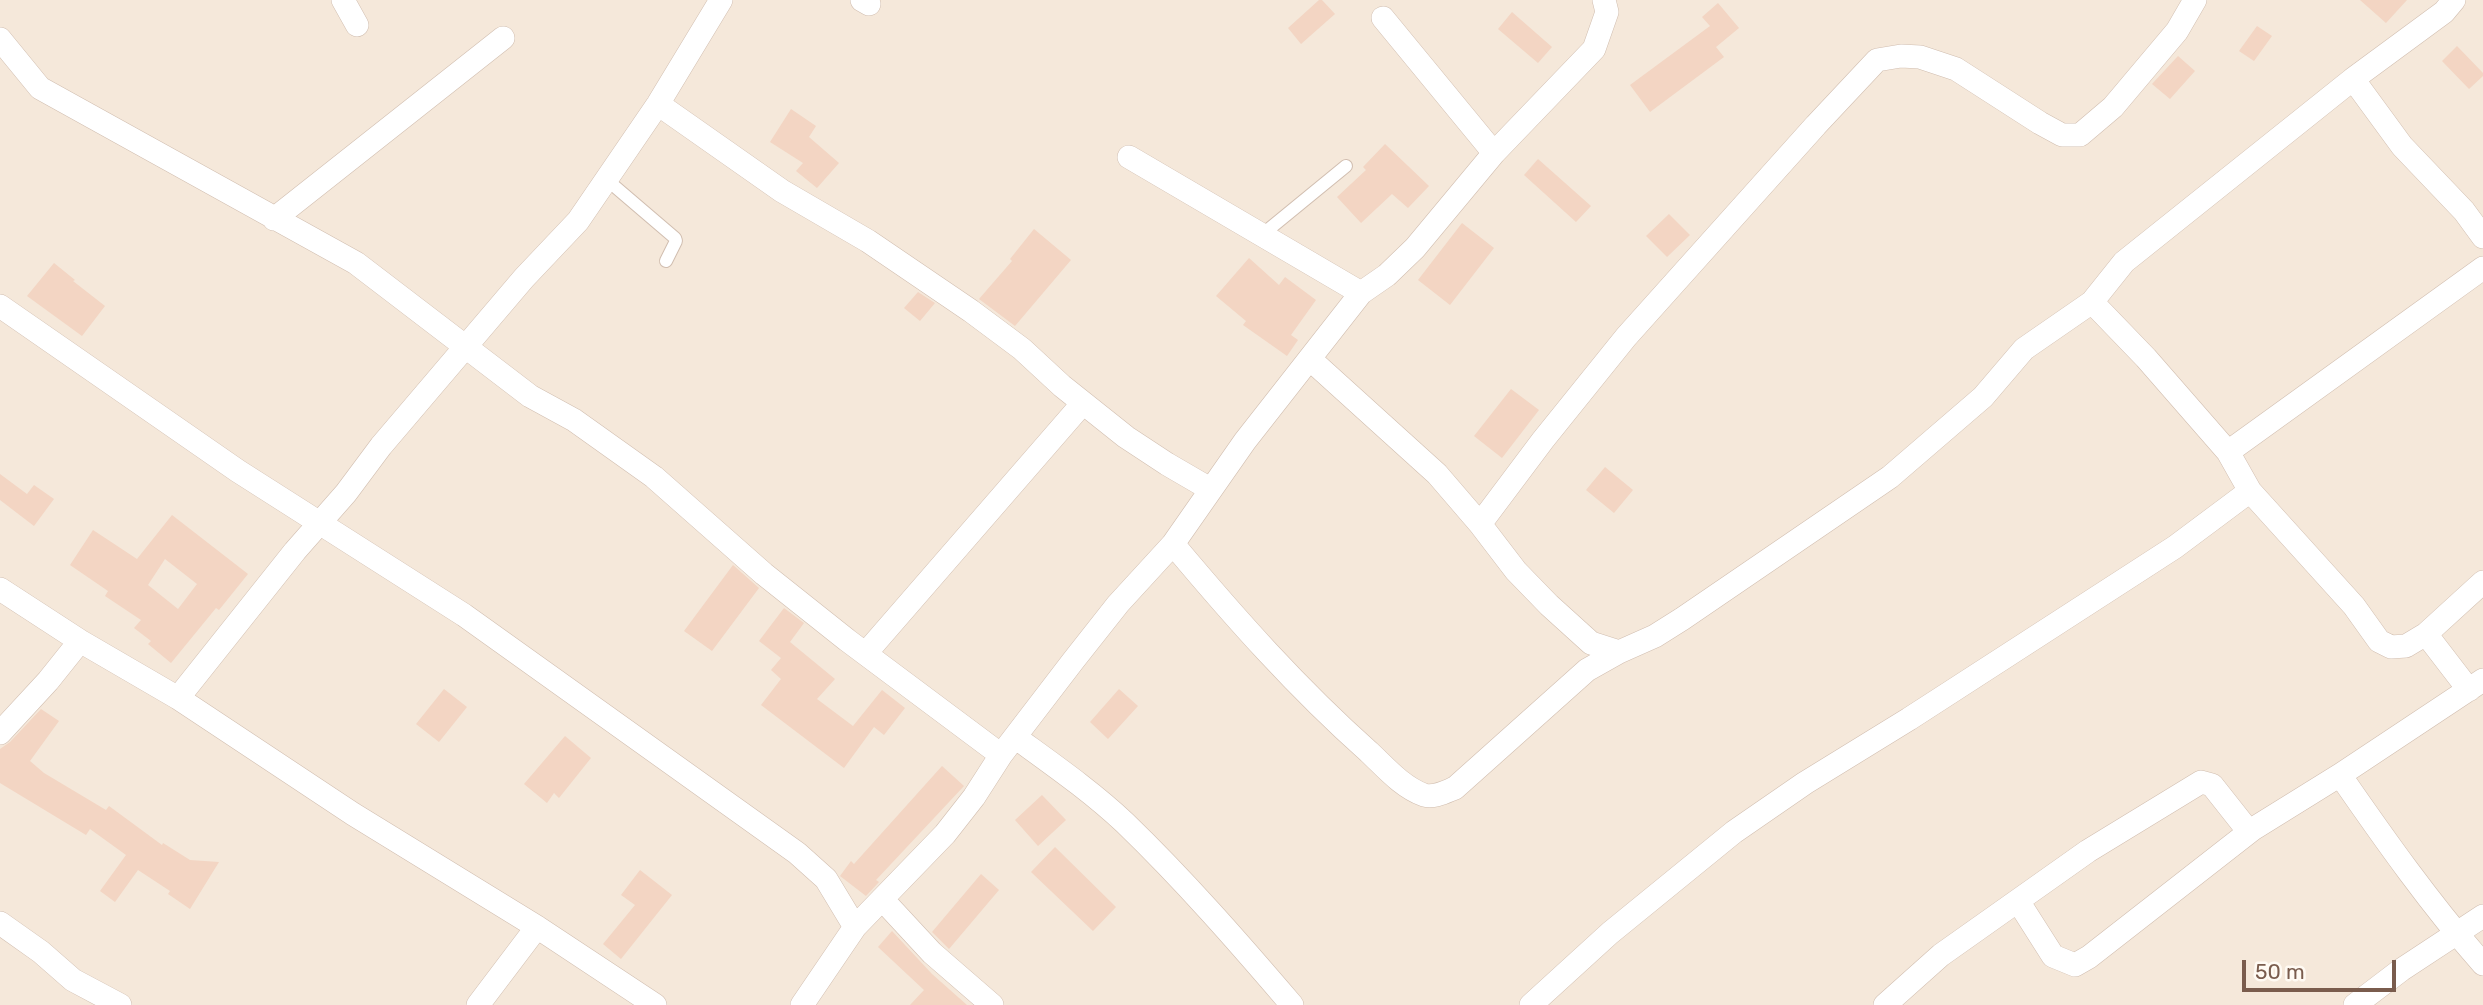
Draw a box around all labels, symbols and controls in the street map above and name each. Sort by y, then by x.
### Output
scale bar [2245,946,2399,990]
text: 50 m [2255,959,2305,984]

